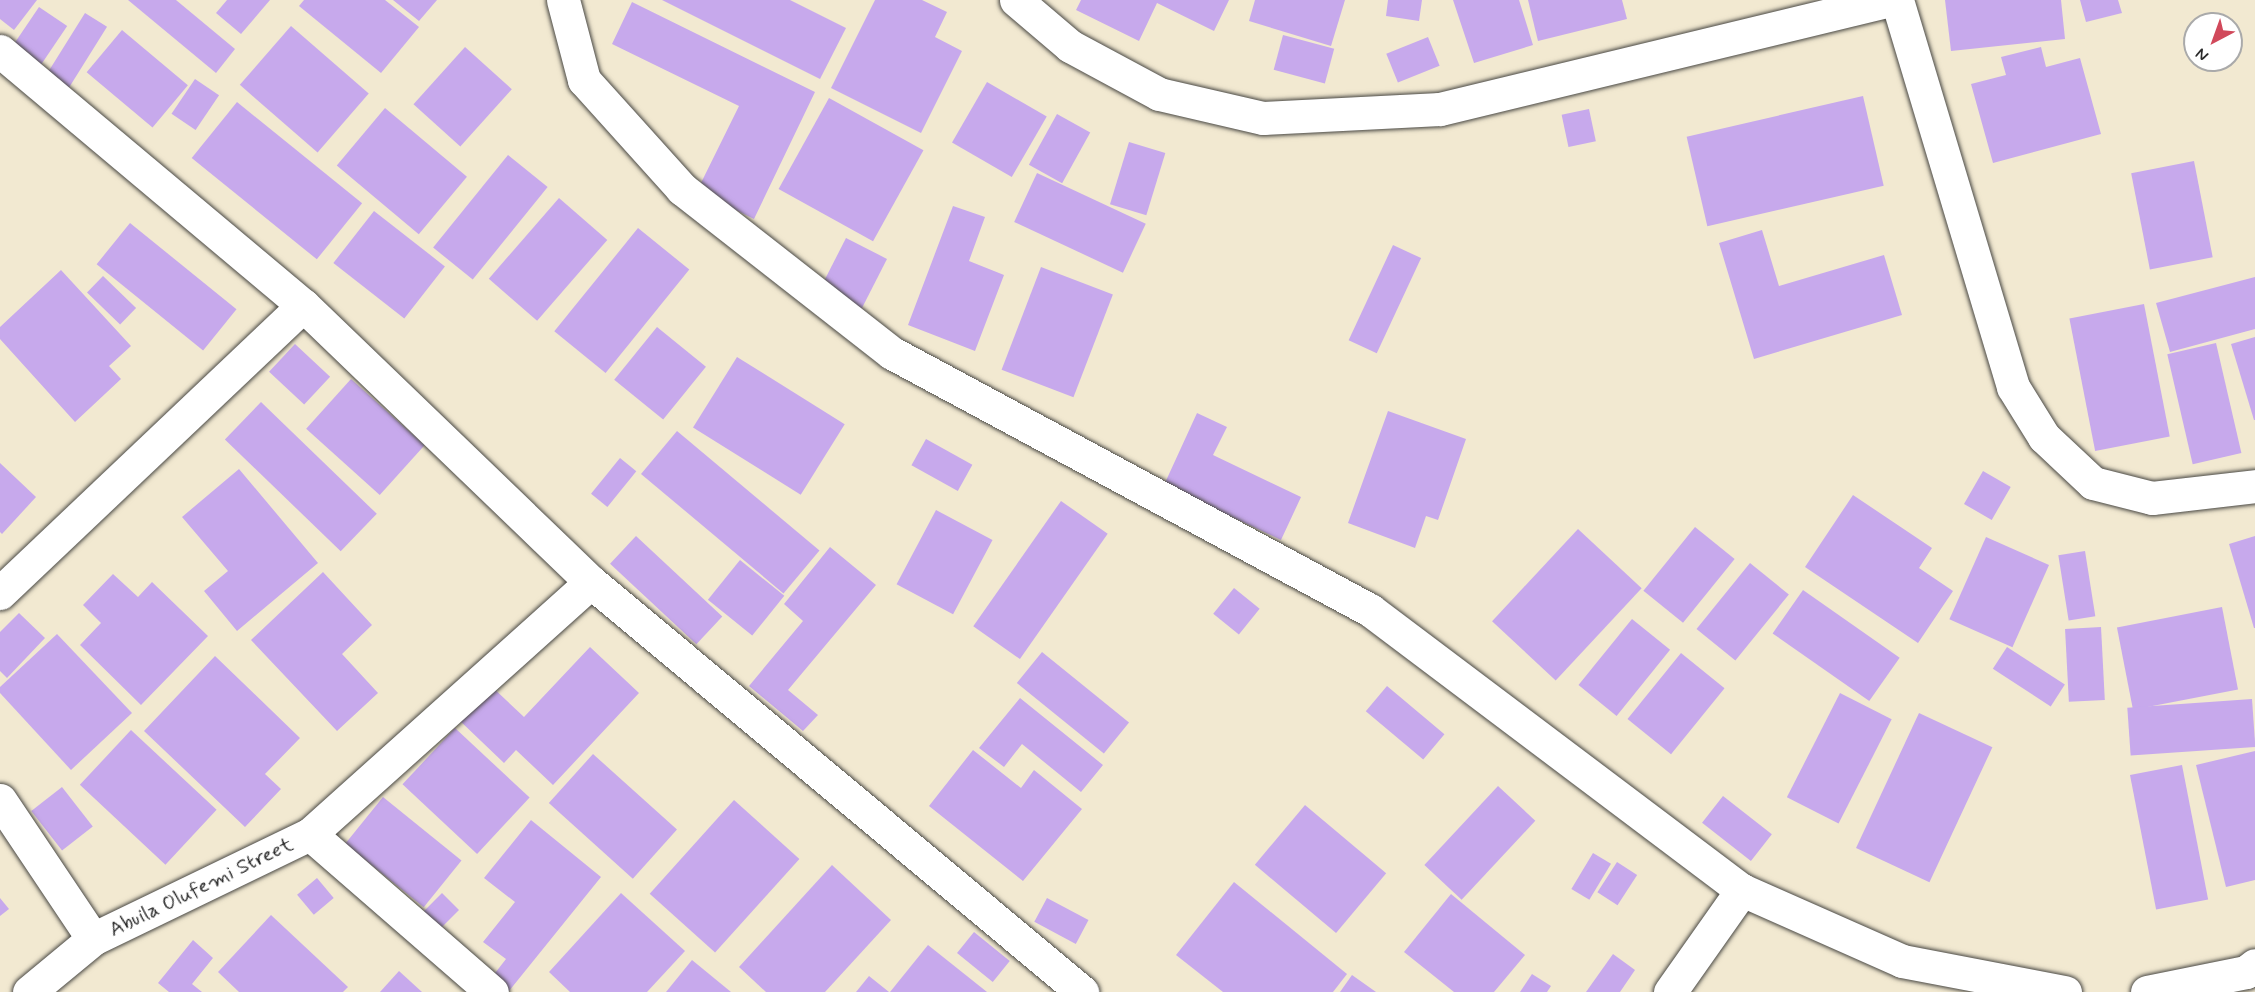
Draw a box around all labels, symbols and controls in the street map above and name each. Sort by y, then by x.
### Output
north arrow [2183,12,2243,72]
text: N [2191,43,2213,66]
street label: Abuila Olufemi Street [107,832,295,942]

